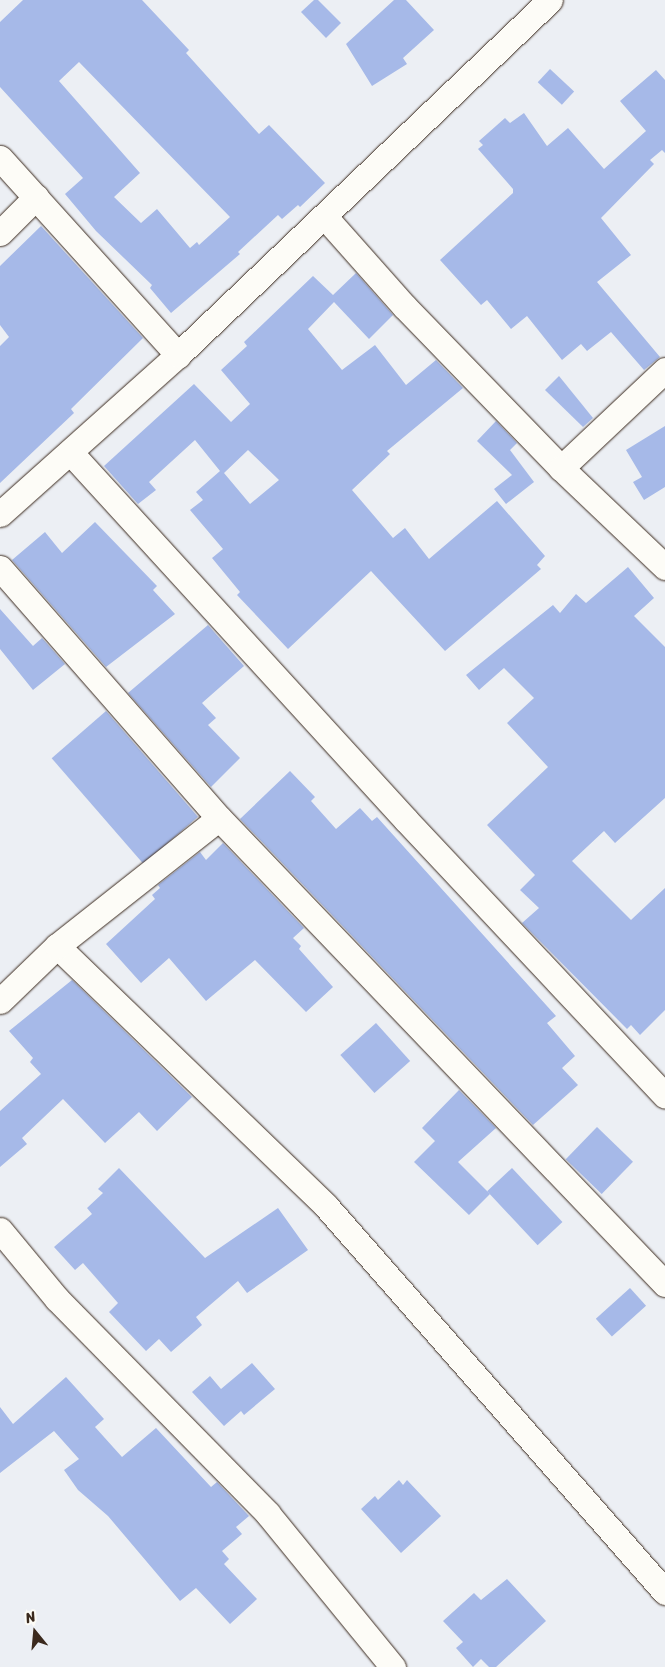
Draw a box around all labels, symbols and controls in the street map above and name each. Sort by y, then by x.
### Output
text: N [22,1604,39,1631]
north arrow [10,1607,60,1657]

